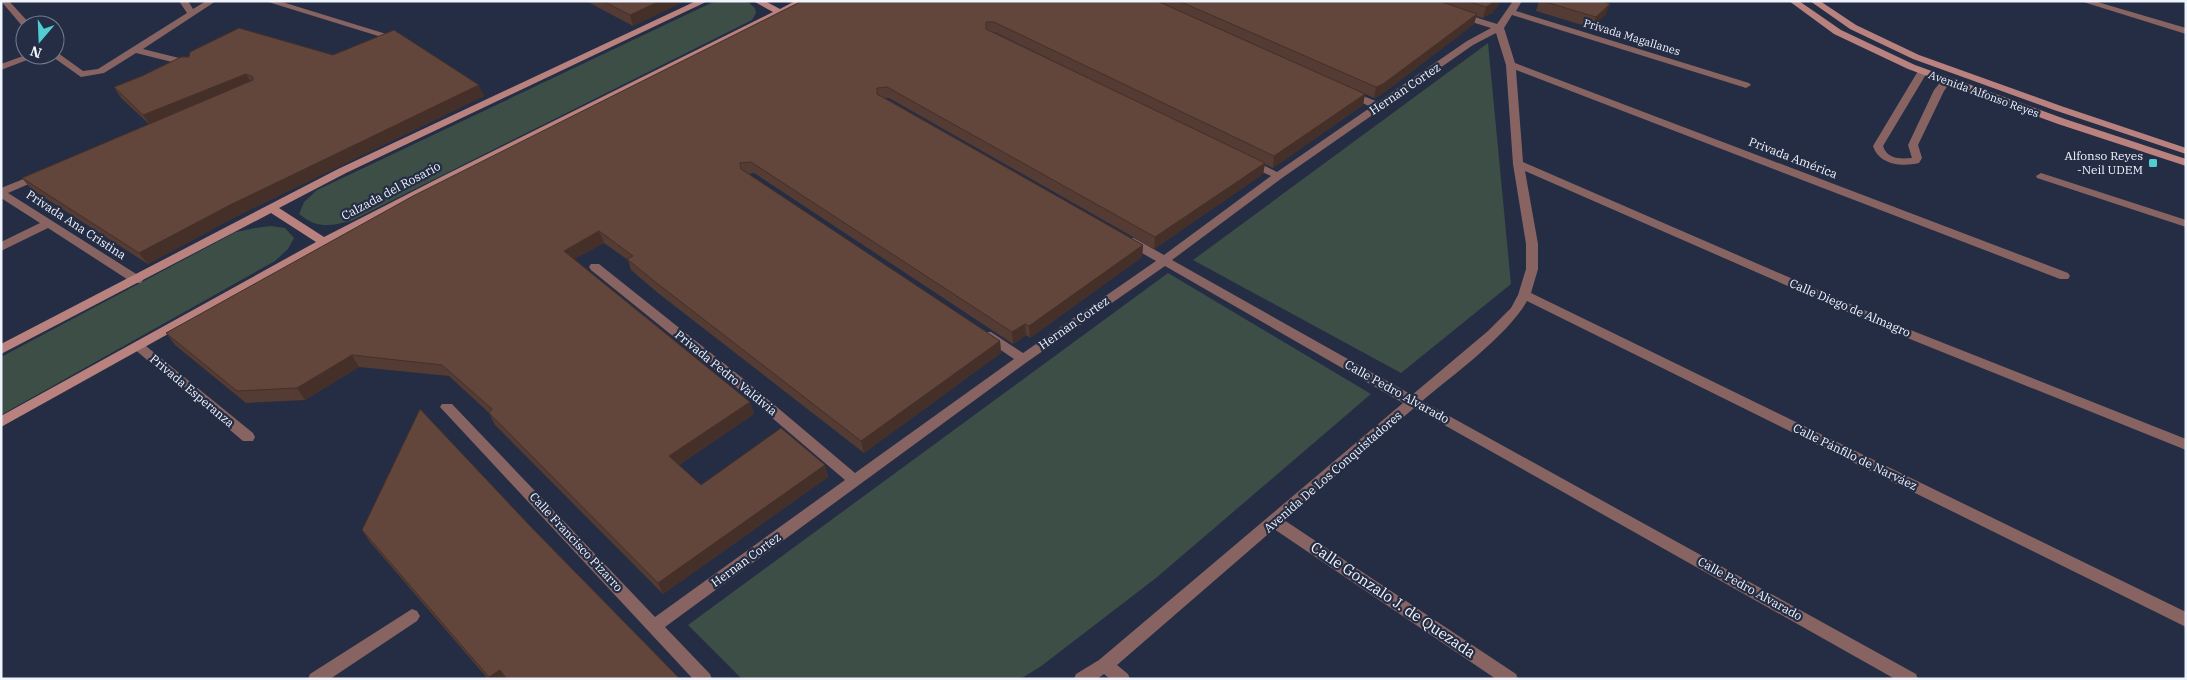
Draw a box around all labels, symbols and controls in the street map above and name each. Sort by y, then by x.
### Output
north arrow [15,15,65,65]
street label: Privada Magallanes [1582,16,1682,58]
text: N [28,42,44,63]
street label: Hernan Cortez [1366,59,1443,118]
street label: Avenida Alfonso Reyes [1927,67,2041,121]
street label: Privada América [1747,134,1840,182]
place label: Alfonso Reyes -Neil UDEM [2065,148,2143,177]
marker: Alfonso Reyes -Neil UDEM [2147,157,2159,169]
street label: Calzada del Rosario [339,158,443,223]
street label: Privada Ana Cristina [24,187,129,263]
street label: Calle Diego de Almagro [1787,275,1913,340]
street label: Hernan Cortez [1036,293,1112,352]
street label: Privada Pedro Valdivia [672,327,781,419]
street label: Privada Esperanza [147,351,238,431]
street label: Calle Pedro Alvarado [1342,357,1452,427]
street label: Avenida De Los Conquistadores [1261,408,1405,536]
street label: Calle Pánfilo de Narváez [1791,420,1920,493]
street label: Calle Francisco Pizarro [526,489,626,595]
street label: Hernan Cortez [708,529,783,590]
street label: Calle Gonzalo J. de Quezada [1307,537,1479,662]
street label: Calle Pedro Alvarado [1695,554,1805,624]

